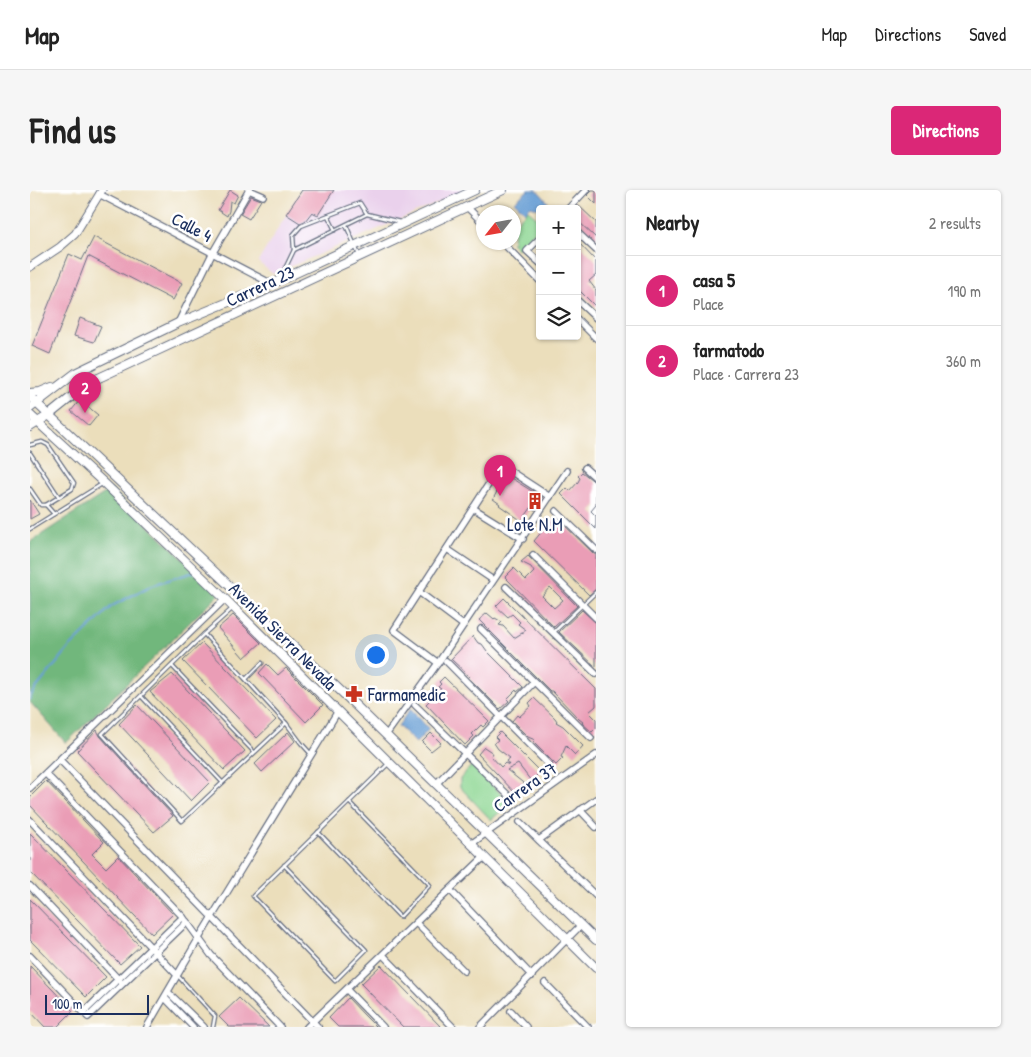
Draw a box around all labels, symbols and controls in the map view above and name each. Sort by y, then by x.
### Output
text: Map [25,19,59,51]
text: Map [822,22,847,47]
text: Directions [875,22,941,47]
text: Saved [969,22,1006,47]
button: Directions [891,106,1001,155]
text: Find us [30,107,116,154]
north arrow [476,205,521,250]
map controls [536,205,581,340]
button: + [536,205,581,250]
street label: Calle 4 [167,206,217,248]
text: Nearby [646,208,699,237]
text: 2 results [929,212,981,234]
button: − [536,250,581,295]
street label: Carrera 23 [222,259,298,313]
text: casa 5 [693,267,735,293]
text: 1 [659,280,665,302]
text: 190 m [948,280,981,302]
text: Place [693,293,724,315]
button: layers [536,295,581,340]
text: farmatodo [693,337,764,363]
text: 2 [658,350,666,372]
text: 360 m [946,350,981,372]
text: Place · Carrera 23 [693,363,799,385]
pin: 2 [69,372,101,413]
pin: 1 [484,455,516,496]
building icon: Lote N.M [525,491,545,511]
place label: Lote N.M [507,512,563,537]
street label: Avenida Sierra Nevada [224,577,342,695]
your location [363,642,389,668]
place label: Farmamedic [367,682,445,707]
pharmacy icon: Farmamedic [344,684,364,704]
street label: Carrera 37 [488,756,562,818]
scale bar [45,992,149,1015]
text: 100 m [52,994,82,1013]

